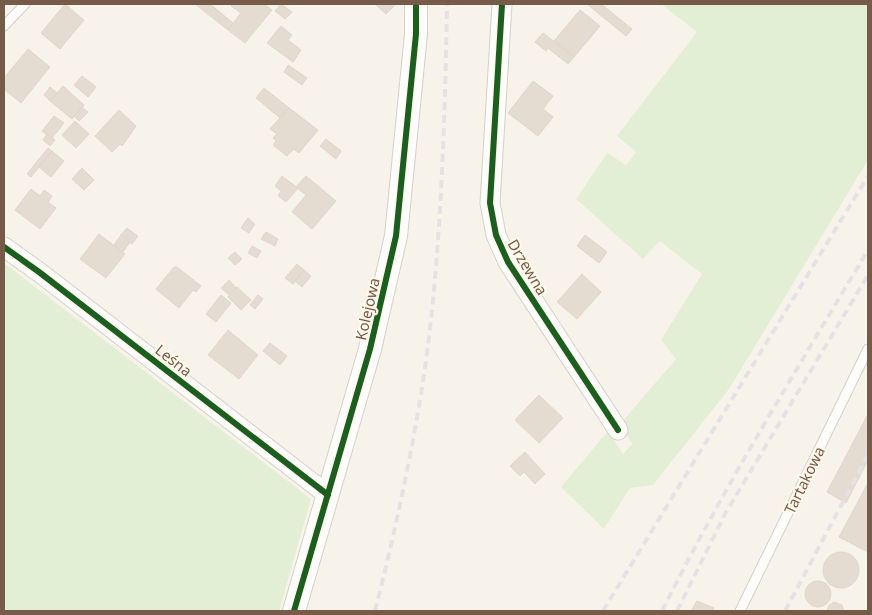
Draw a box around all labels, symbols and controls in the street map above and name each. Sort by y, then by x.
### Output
street label: Drzewna [504,235,552,299]
street label: Kolejowa [350,276,384,342]
street label: Leśna [152,339,196,381]
street label: Tartakowa [779,443,829,517]

